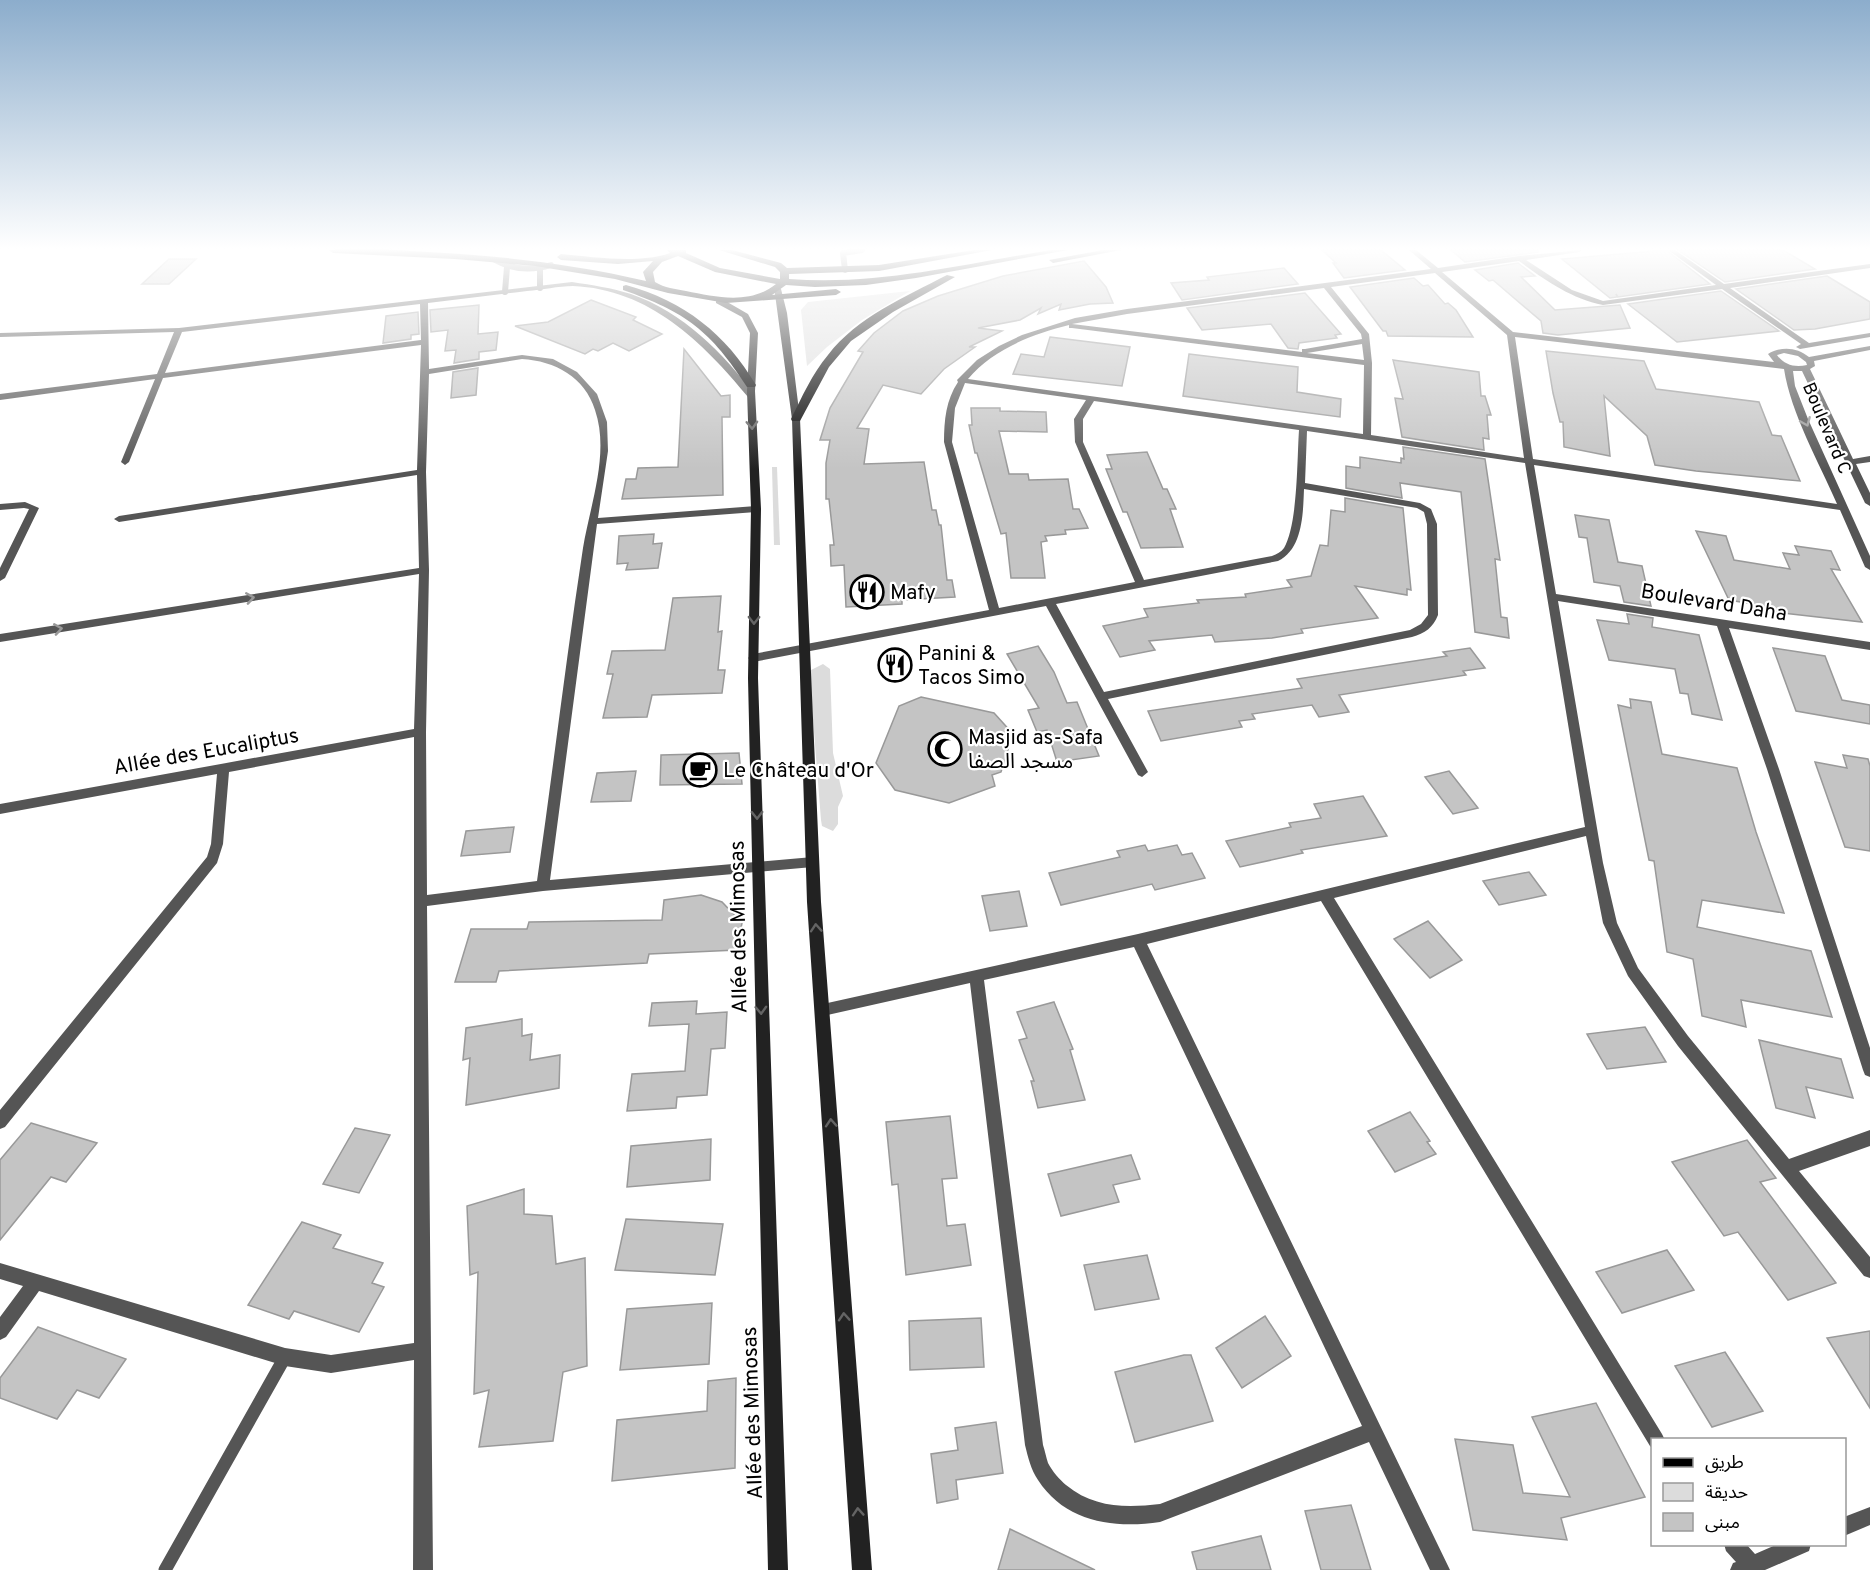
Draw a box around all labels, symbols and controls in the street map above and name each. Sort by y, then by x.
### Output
street label: Boulevard C [1796,379,1855,478]
one-way arrow [1798,416,1810,427]
one-way arrow [746,421,759,430]
restaurant icon: Mafy [849,574,885,610]
street label: Boulevard Daha [1639,579,1789,628]
place label: Mafy [890,580,936,607]
one-way arrow [246,592,255,604]
one-way arrow [748,616,760,625]
one-way arrow [52,623,62,636]
place label: Panini & Tacos Simo [918,641,1025,692]
restaurant icon: Panini & Tacos Simo [877,647,913,683]
street label: Allée des Eucaliptus [111,723,301,782]
place label: Masjid as-Safa مسجد الصفا [968,725,1103,776]
mosque icon: Masjid as-Safa مسجد الصفا [927,731,963,767]
cafe icon: Le Château d'Or [682,752,718,788]
place label: Le Château d'Or [723,758,874,785]
one-way arrow [750,811,763,820]
street label: Allée des Mimosas [724,840,755,1014]
one-way arrow [810,924,823,933]
one-way arrow [755,1006,768,1015]
one-way arrow [825,1118,838,1127]
one-way arrow [838,1313,851,1322]
street label: Allée des Mimosas [737,1326,770,1500]
legend [1651,1438,1846,1546]
text: طريق [1705,1452,1744,1475]
text: حديقة [1705,1482,1748,1505]
one-way arrow [852,1507,865,1516]
text: مبنى [1705,1512,1740,1535]

